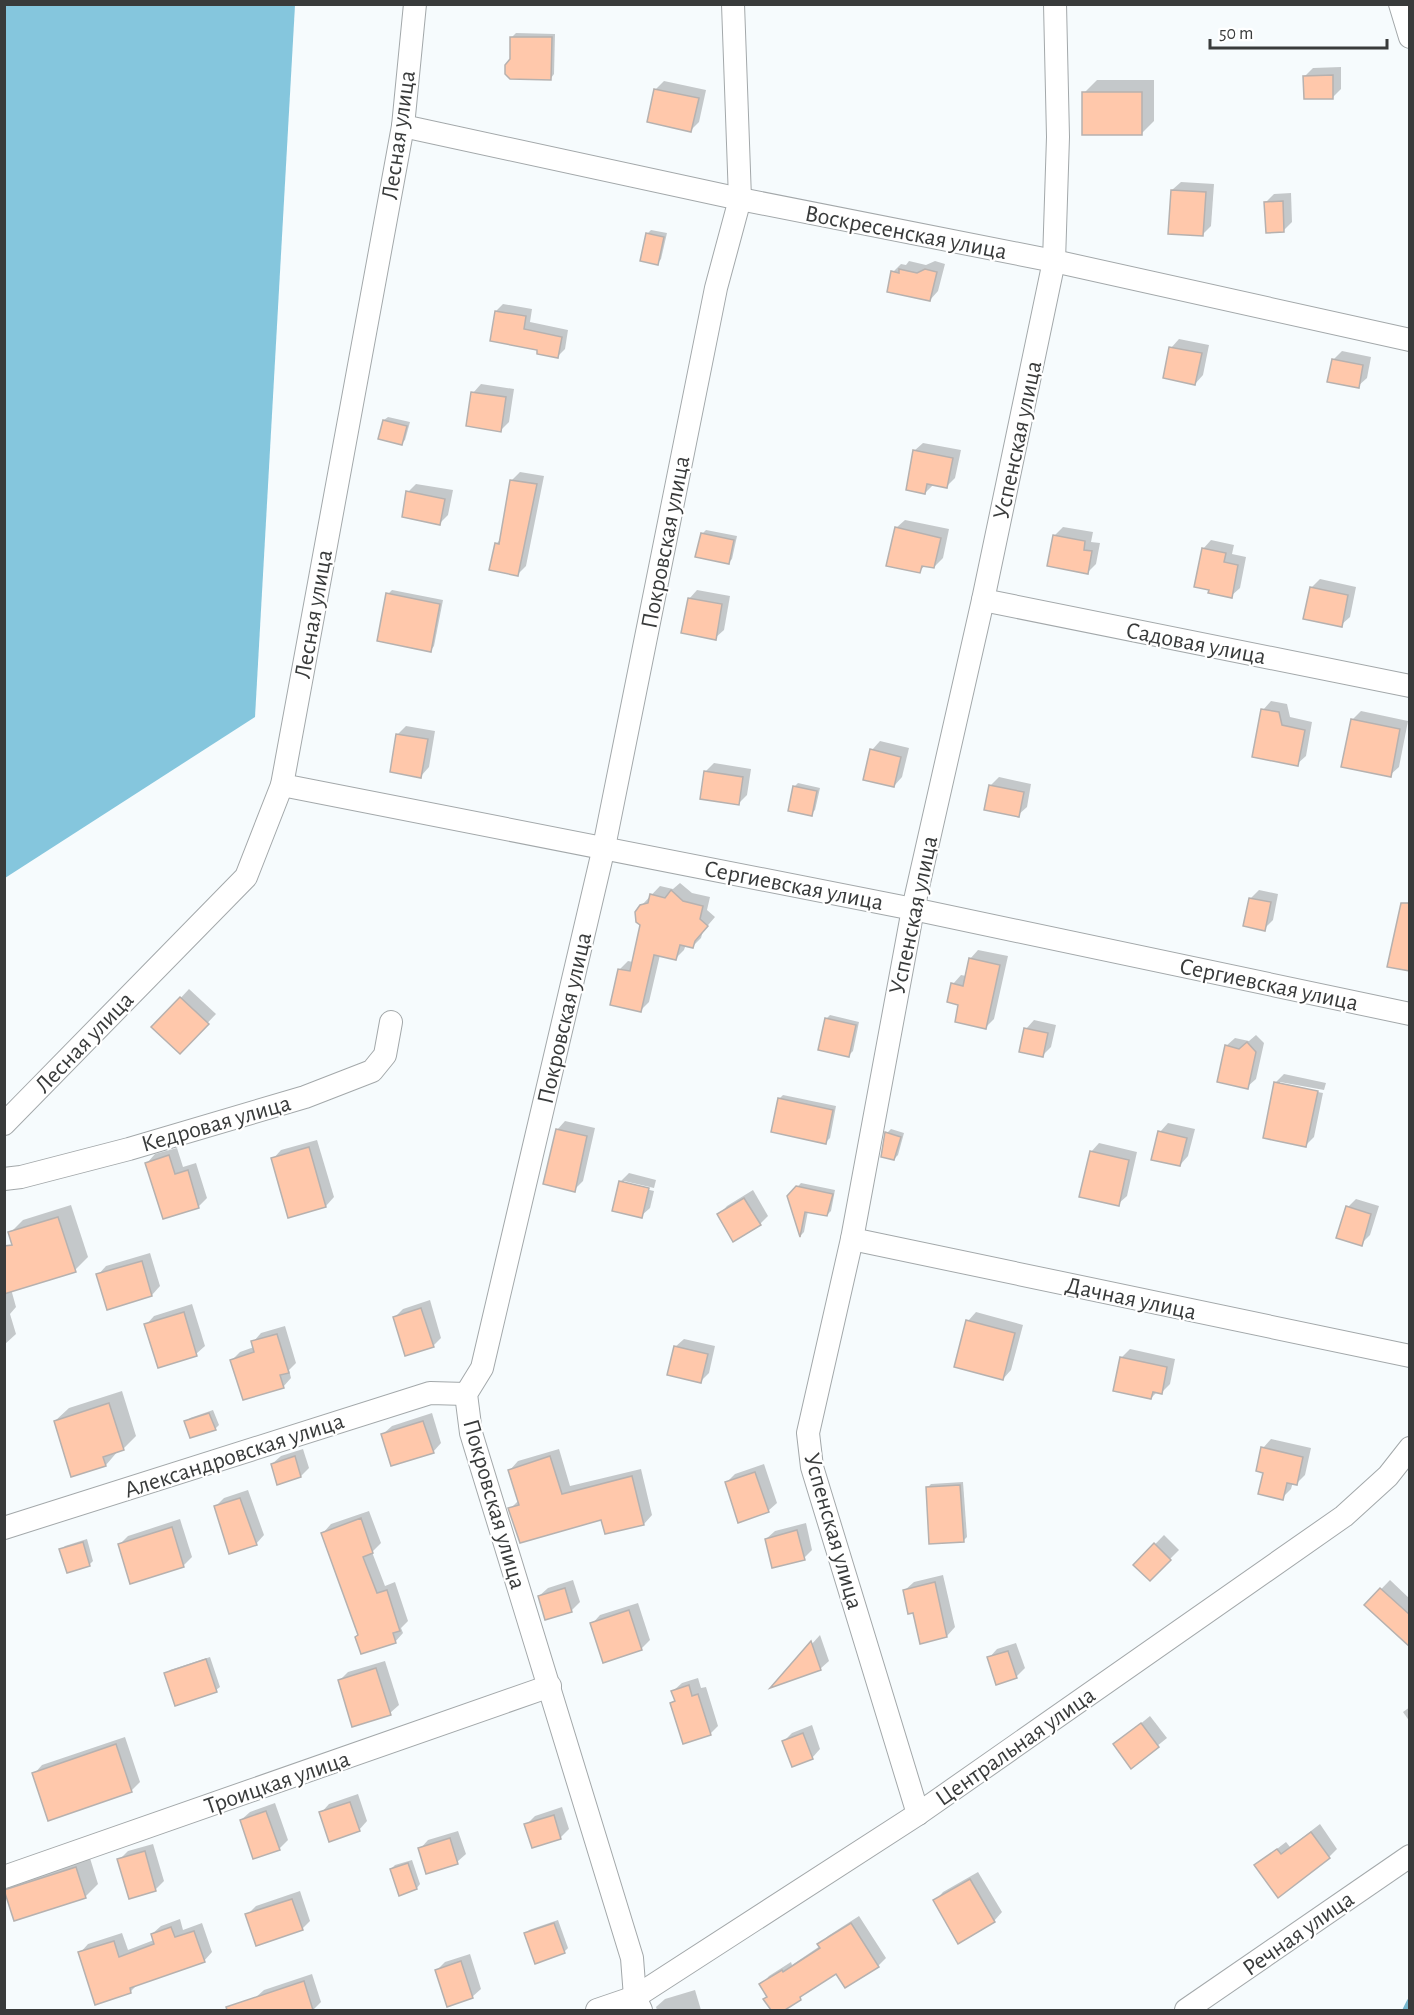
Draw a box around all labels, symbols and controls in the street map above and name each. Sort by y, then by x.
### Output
scale bar [1210,12,1387,50]
text: 50 m [1219,25,1253,43]
street label: Лесная улица [378,69,420,201]
street label: Воскресенская улица [803,202,1009,264]
street label: Успенская улица [989,359,1046,522]
street label: Покровская улица [637,454,695,631]
street label: Лесная улица [291,548,337,680]
street label: Садовая улица [1124,619,1268,669]
street label: Успенская улица [885,834,942,997]
street label: Сергиевская улица [702,857,886,915]
street label: Покровская улица [534,930,596,1106]
street label: Сергиевская улица [1177,954,1360,1016]
street label: Лесная улица [31,988,139,1098]
street label: Кедровая улица [139,1091,294,1157]
street label: Дачная улица [1063,1273,1198,1325]
street label: Александровская улица [121,1409,347,1503]
street label: Покровская улица [458,1417,530,1592]
street label: Успенская улица [799,1450,867,1612]
street label: Центральная улица [931,1683,1100,1811]
street label: Троицкая улица [202,1747,353,1819]
street label: Речная улица [1239,1887,1359,1981]

